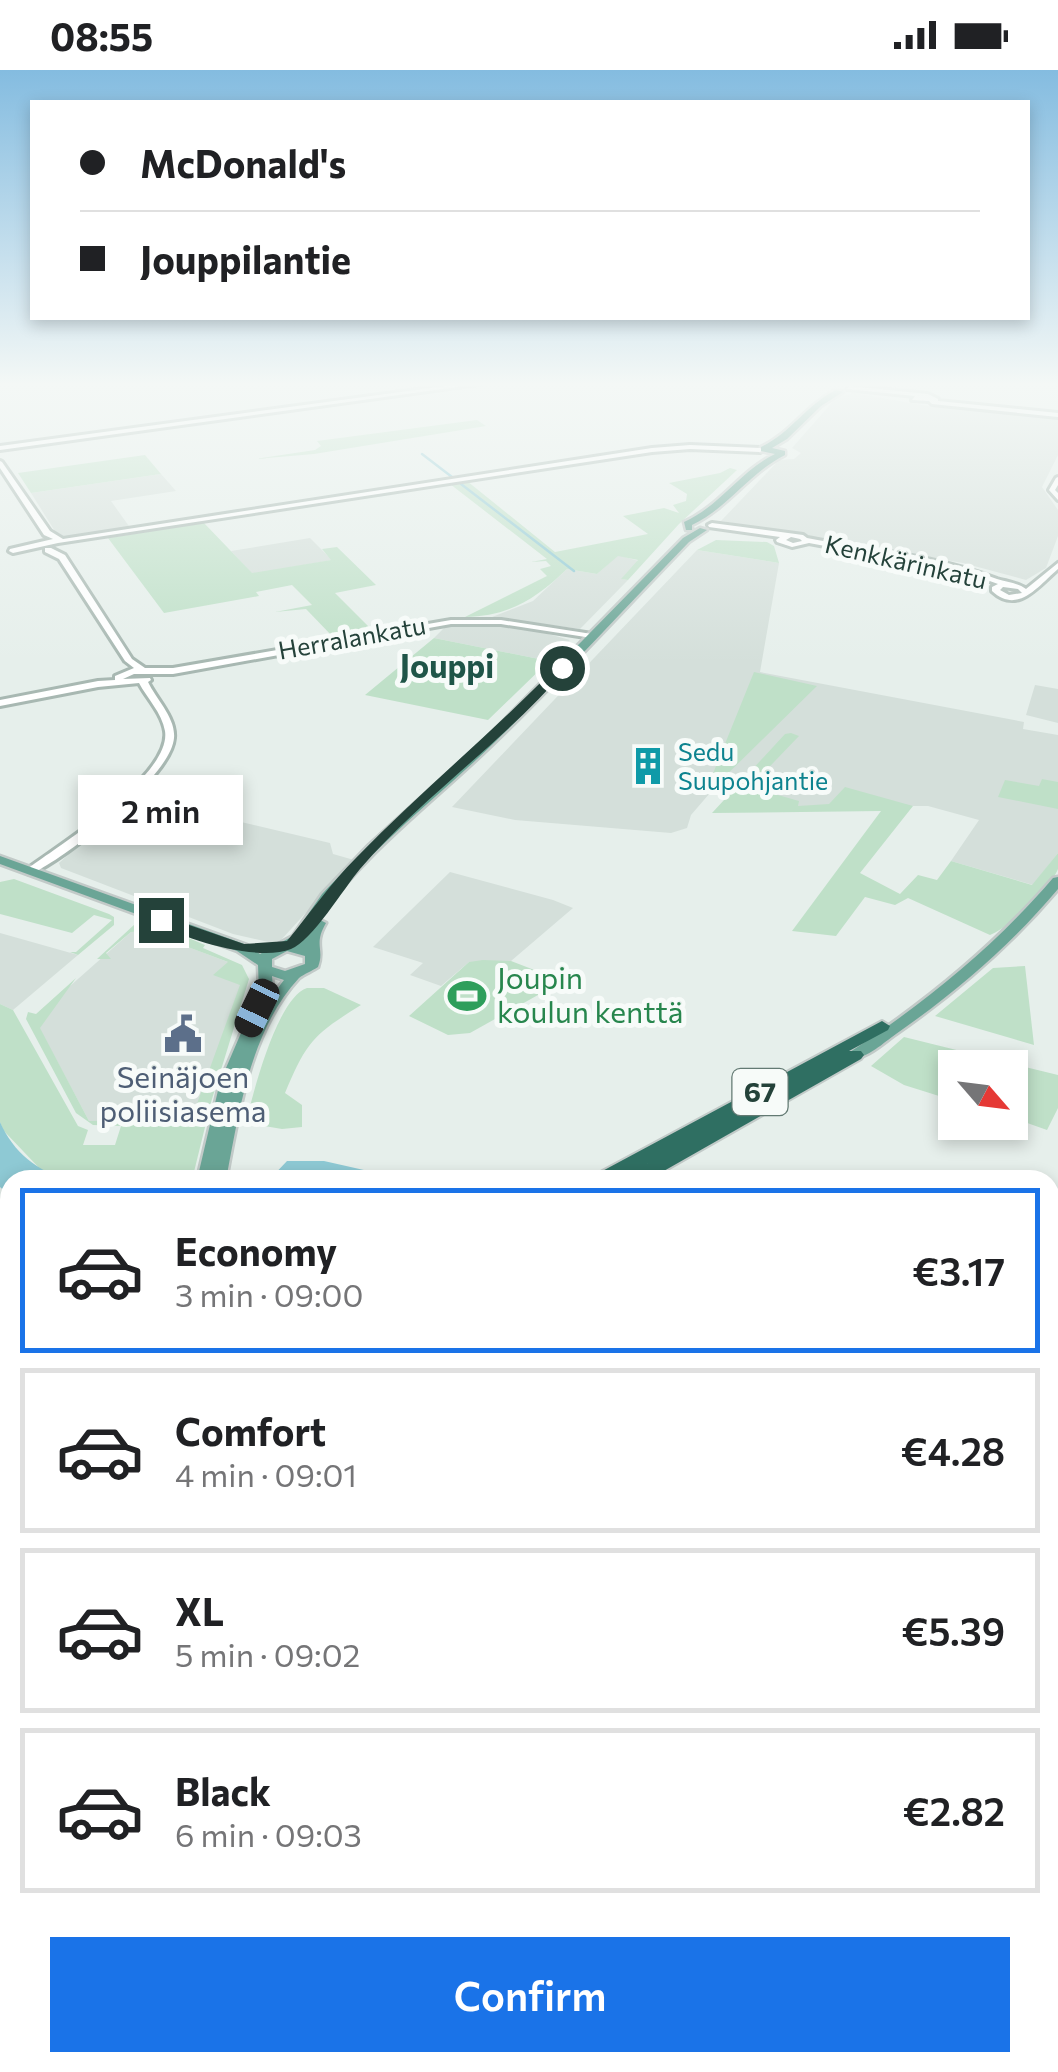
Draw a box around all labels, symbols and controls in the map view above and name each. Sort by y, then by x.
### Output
text: 08:55 [50,12,153,59]
text: McDonald's [140,139,346,186]
text: Jouppilantie [140,235,351,282]
street label: Kenkkärinkatu [822,528,990,594]
street label: Herralankatu [276,609,428,665]
district label: Jouppi [400,645,494,685]
route start [540,646,585,691]
place label: Sedu Suupohjantie [678,736,828,795]
building icon: Sedu Suupohjantie [627,745,669,787]
callout: 2 min [79,775,244,845]
text: 2 min [121,790,200,830]
route end [139,898,184,943]
place label: Joupin koulun kenttä [497,958,683,1029]
car [230,974,284,1042]
sports icon: Joupin koulun kenttä [446,975,488,1017]
public building icon: Seinäjoen poliisiasema [162,1013,204,1055]
north arrow [938,1050,1028,1140]
map controls [938,1050,1028,1140]
place label: Seinäjoen poliisiasema [99,1057,267,1128]
road number: 67 [732,1069,788,1115]
icon: car [55,1226,145,1316]
text: Economy [175,1227,337,1274]
text: €3.17 [913,1247,1005,1294]
text: 3 min · 09:00 [175,1274,363,1314]
icon: car [55,1406,145,1496]
text: Comfort [175,1407,326,1454]
text: €4.28 [901,1427,1005,1474]
text: 4 min · 09:01 [175,1454,357,1494]
icon: car [55,1586,145,1676]
text: XL [175,1587,224,1634]
text: €5.39 [902,1607,1005,1654]
text: 5 min · 09:02 [175,1634,360,1674]
icon: car [55,1766,145,1856]
text: Black [175,1767,271,1814]
text: €2.82 [903,1787,1005,1834]
text: 6 min · 09:03 [175,1814,362,1854]
button: Confirm [50,1937,1010,2052]

